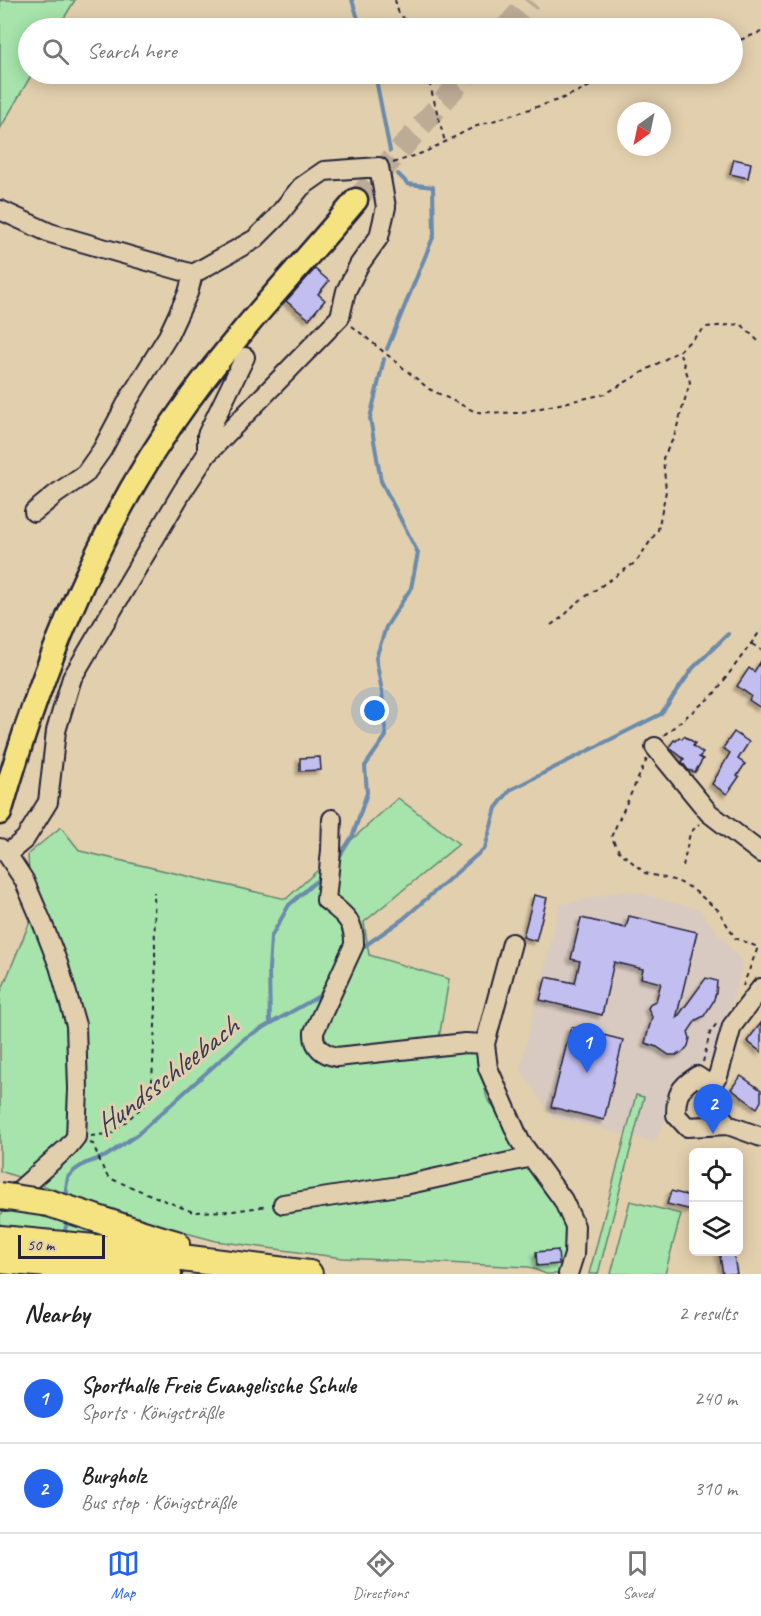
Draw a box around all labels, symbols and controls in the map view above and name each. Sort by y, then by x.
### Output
search box [18,18,743,84]
icon: search [39,35,72,68]
text: Search here [87,37,177,65]
north arrow [617,102,671,156]
your location [360,696,389,725]
water label: Hundsschleebach [86,1007,247,1144]
pin: 1 [568,1024,606,1073]
pin: 2 [694,1084,732,1134]
map controls [689,1148,743,1256]
button: locate [689,1148,743,1202]
button: layers [689,1202,743,1256]
scale bar [18,1232,105,1260]
text: 50 m [27,1235,54,1255]
text: Nearby [24,1297,89,1330]
text: 2 results [678,1301,737,1326]
text: Sporthalle Freie Evangelische Schule [81,1372,356,1400]
text: 1 [39,1386,48,1411]
text: 240 m [694,1386,737,1411]
text: Sports · Königsträßle [81,1400,223,1425]
text: Burgholz [81,1462,146,1490]
text: 2 [39,1476,48,1501]
text: 310 m [694,1476,737,1501]
text: Bus stop · Königsträßle [81,1490,236,1515]
tab: Map [107,1547,140,1603]
tab: Directions [353,1547,408,1603]
tab: Saved [621,1547,654,1603]

